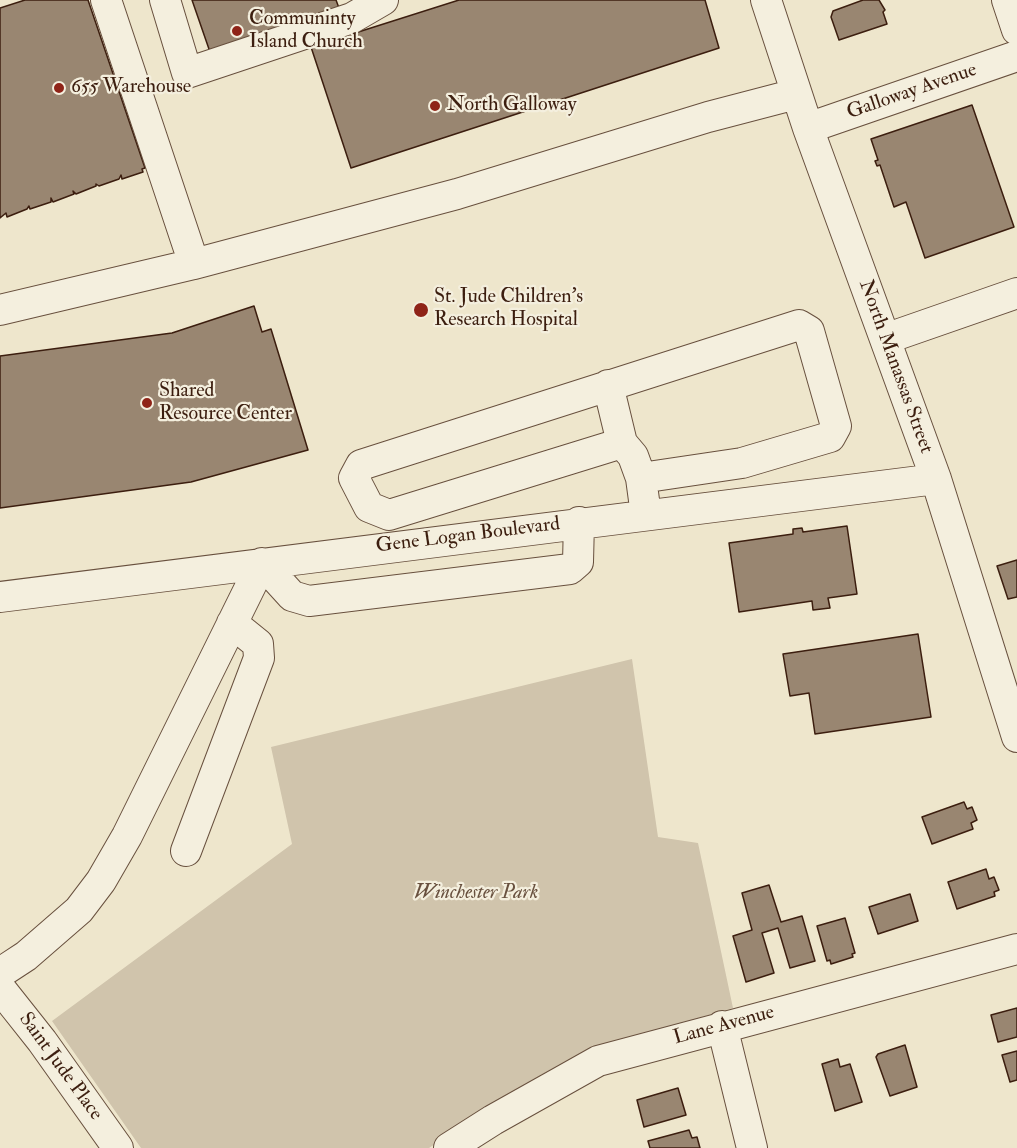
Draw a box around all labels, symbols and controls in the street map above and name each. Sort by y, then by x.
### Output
place label: Communinty Island Church [249,8,363,55]
marker: Communinty Island Church [230,24,244,38]
street label: Galloway Avenue [844,59,980,125]
place label: 655 Warehouse [71,76,191,100]
marker: 655 Warehouse [52,81,66,95]
place label: North Galloway [447,94,577,118]
marker: North Galloway [428,99,442,113]
street label: North Manassas Street [852,277,938,457]
place label: St. Jude Children's Research Hospital [434,286,583,333]
marker: St. Jude Children's Research Hospital [412,301,430,319]
place label: Shared Resource Center [159,380,292,427]
marker: Shared Resource Center [140,396,154,410]
street label: Gene Logan Boulevard [375,513,561,559]
park label: Winchester Park [414,882,538,906]
street label: Lane Avenue [671,1001,777,1051]
street label: Saint Jude Place [13,1008,107,1126]

